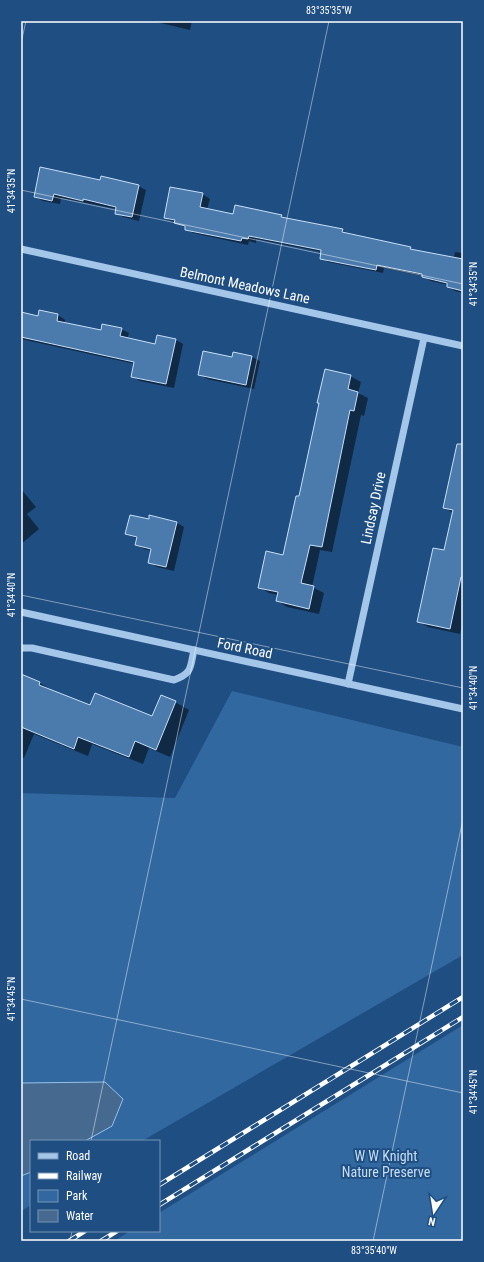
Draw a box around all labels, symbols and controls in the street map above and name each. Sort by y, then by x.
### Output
text: 83°35'35"W [306,5,352,16]
text: 41°34'35"N [6,169,17,213]
text: 41°34'35"N [468,262,479,306]
street label: Belmont Meadows Lane [179,263,312,307]
street label: Lindsay Drive [358,470,389,546]
text: 41°34'40"N [6,573,17,617]
street label: Ford Road [216,634,274,662]
text: 41°34'40"N [468,666,479,710]
text: 41°34'45"N [6,977,17,1021]
text: 41°34'45"N [468,1070,479,1114]
legend [30,1140,160,1232]
park label: W W Knight Nature Preserve [342,1148,431,1180]
text: Road [66,1149,90,1163]
text: Railway [66,1169,102,1183]
text: Park [66,1189,88,1203]
north arrow [414,1192,454,1232]
text: Water [66,1209,94,1223]
text: N [427,1214,437,1228]
text: 83°35'40"W [351,1245,397,1256]

